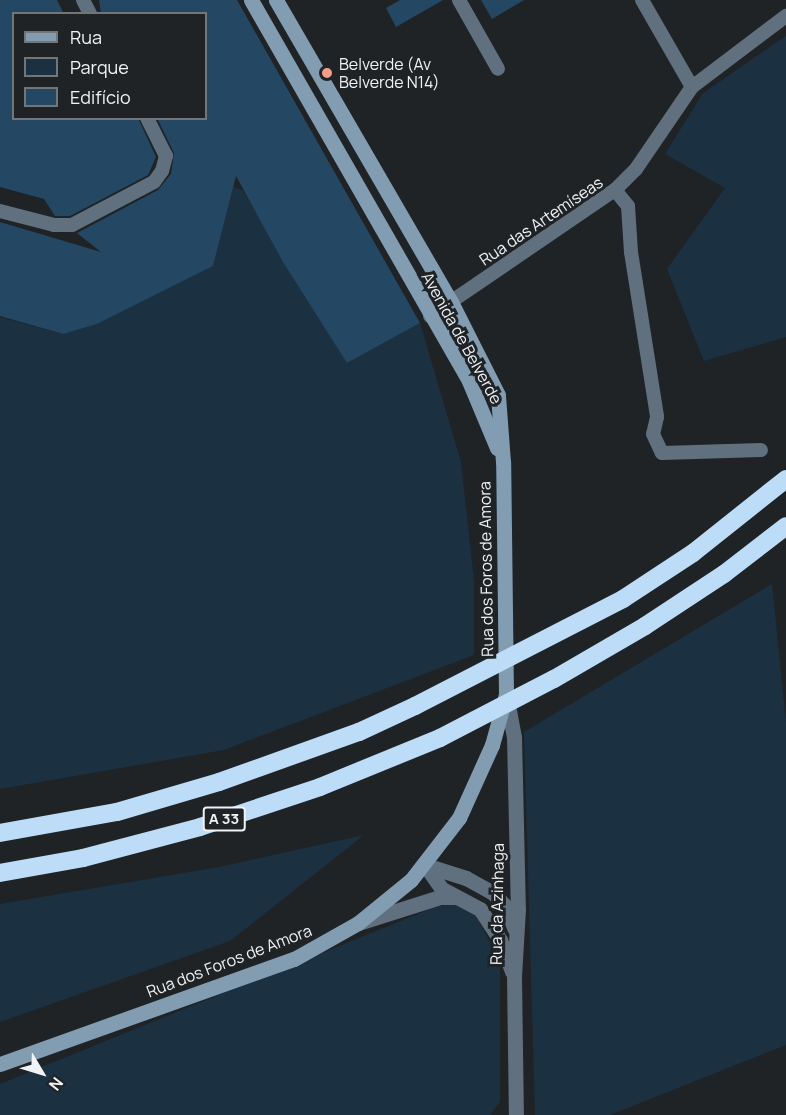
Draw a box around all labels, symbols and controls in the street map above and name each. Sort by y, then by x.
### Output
legend [12,12,207,120]
text: Rua [70,25,102,49]
place label: Belverde (Av Belverde N14) [339,54,439,92]
text: Parque [70,55,129,79]
marker: Belverde (Av Belverde N14) [320,66,334,80]
text: Edifício [70,85,131,109]
street label: Rua das Artemíseas [476,173,606,269]
street label: Avenida de Belverde [418,269,506,407]
street label: Rua dos Foros de Amora [475,481,497,657]
road number: A 33 [202,807,246,831]
street label: Rua da Azinhaga [486,843,508,965]
street label: Rua dos Foros de Amora [144,921,314,1001]
north arrow [12,1043,72,1103]
text: N [44,1073,68,1095]

